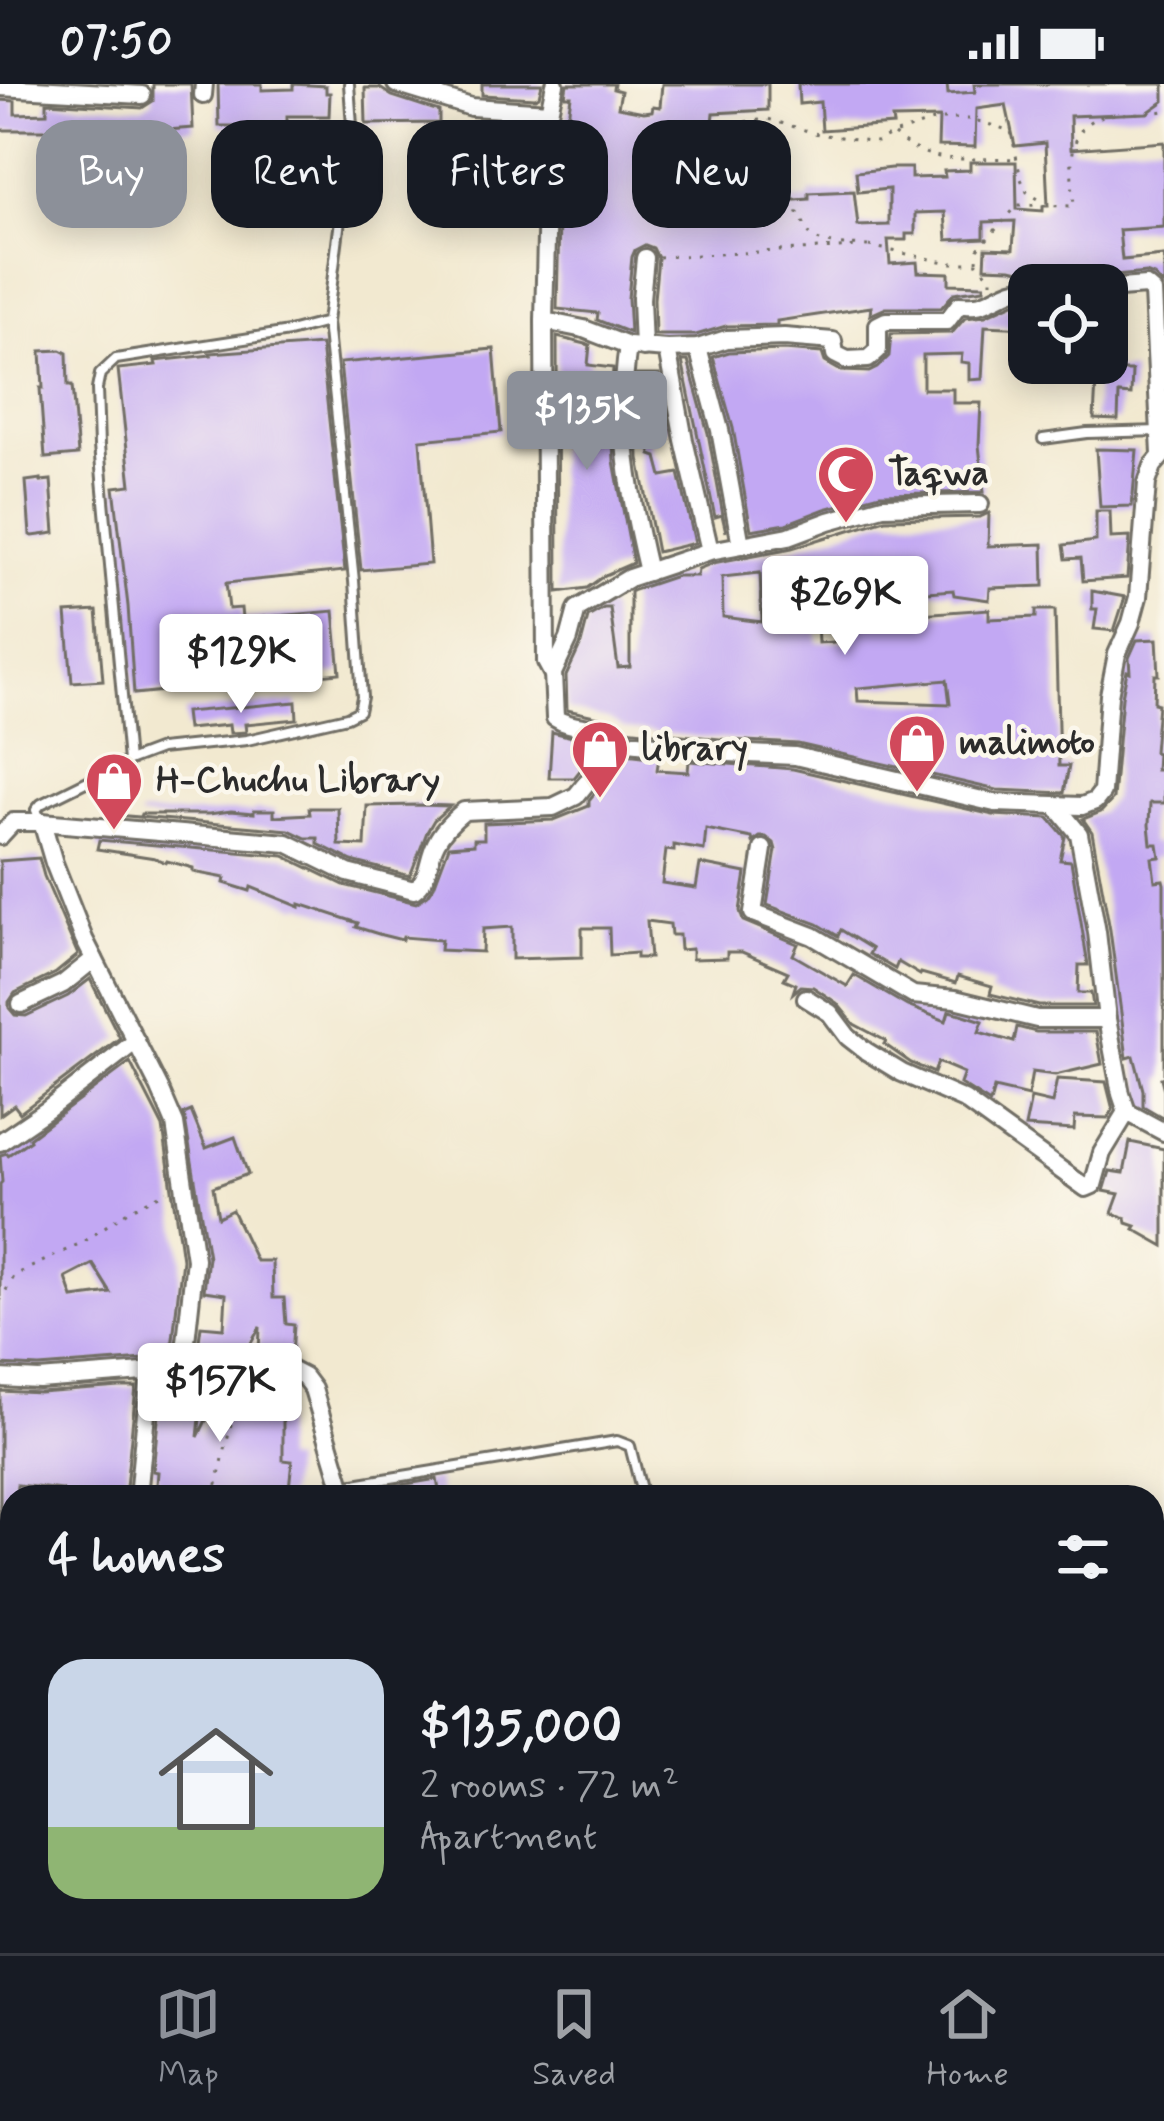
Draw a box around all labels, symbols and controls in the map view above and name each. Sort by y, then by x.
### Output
text: 07:50 [60,13,173,72]
chip: Buy [36,120,187,228]
chip: Rent [211,120,383,228]
chip: Filters [407,120,608,228]
chip: New [632,120,791,228]
map controls [1008,264,1128,384]
button: locate [1008,264,1128,384]
pin: $135K [503,371,671,473]
text: $135K [534,384,640,435]
mosque icon: Taqwa [815,443,877,525]
place label: Taqwa [888,451,989,498]
pin: $269K [761,556,929,658]
text: $269K [789,569,901,620]
pin: $129K [157,614,325,716]
text: $129K [186,627,296,678]
shop icon: malimoto [886,712,948,794]
shop icon: library [569,718,631,800]
place label: malimoto [959,720,1095,767]
place label: library [642,726,748,773]
shop icon: H-Chuchu Library [83,750,145,832]
place label: H-Chuchu Library [156,758,440,805]
pin: $157K [136,1343,304,1445]
text: $157K [165,1356,275,1407]
text: 4 homes [48,1524,225,1590]
icon: filters [1050,1524,1116,1590]
text: $135,000 [420,1695,622,1761]
icon: home [144,1707,288,1851]
text: 2 rooms · 72 m² [420,1761,679,1812]
text: Apartment [420,1812,597,1863]
tab: Map [155,1981,221,2097]
tab: Saved [532,1981,616,2097]
tab: Home [927,1981,1009,2097]

